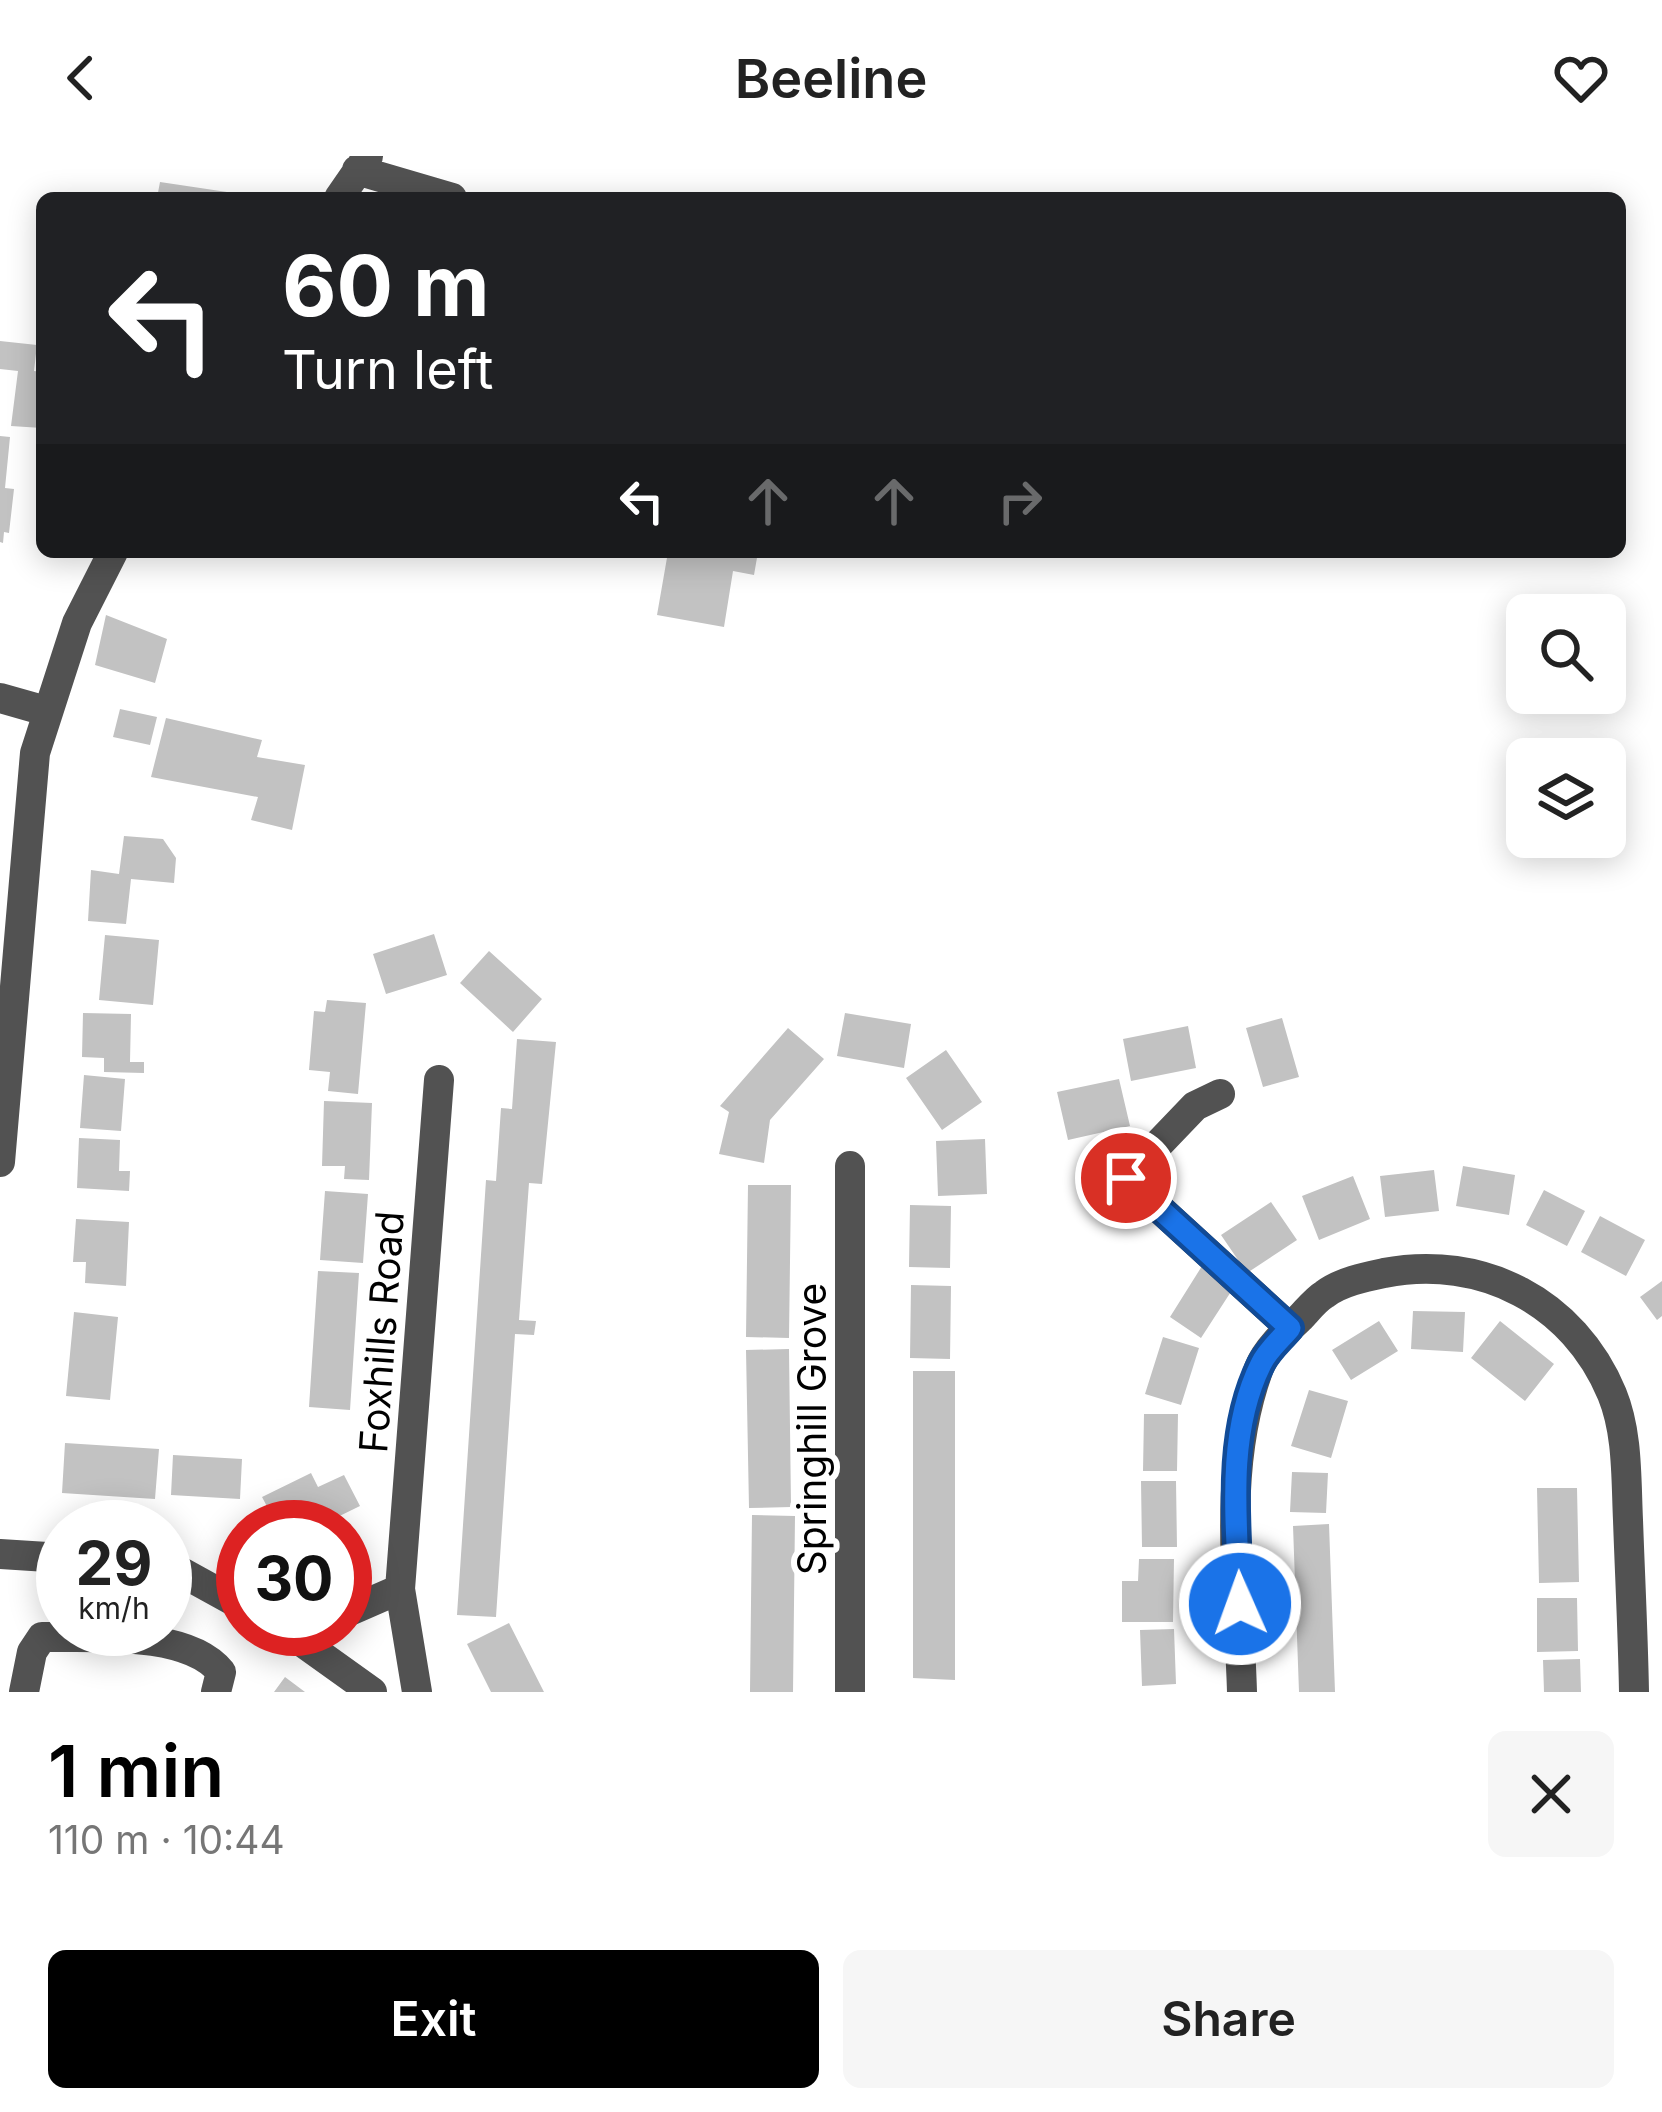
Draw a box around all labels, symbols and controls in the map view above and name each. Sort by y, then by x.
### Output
icon: back [48,45,114,111]
icon: heart [1548,45,1614,111]
text: Beeline [735,46,927,111]
text: 60 m [282,235,490,336]
icon: left [84,240,240,396]
text: Turn left [282,337,493,402]
icon: left [609,468,675,534]
icon: ahead [735,468,801,534]
icon: ahead [861,468,927,534]
icon: right [987,468,1053,534]
map controls [1506,594,1626,858]
button: search [1506,594,1626,714]
button: layers [1506,738,1626,858]
pin [1075,1127,1177,1229]
icon: arrive [1093,1145,1159,1211]
street label: Foxhills Road [349,1209,413,1455]
street label: Springhill Grove [788,1283,835,1575]
speed limit sign: 30 [216,1500,372,1656]
text: 29 [76,1527,152,1599]
position arrow [1177,1541,1303,1667]
text: km/h [78,1590,150,1626]
text: 1 min [48,1727,224,1814]
button: close [1488,1731,1614,1857]
text: 110 m · 10:44 [48,1816,285,1863]
button: Exit [48,1950,819,2088]
button: Share [843,1950,1614,2088]

